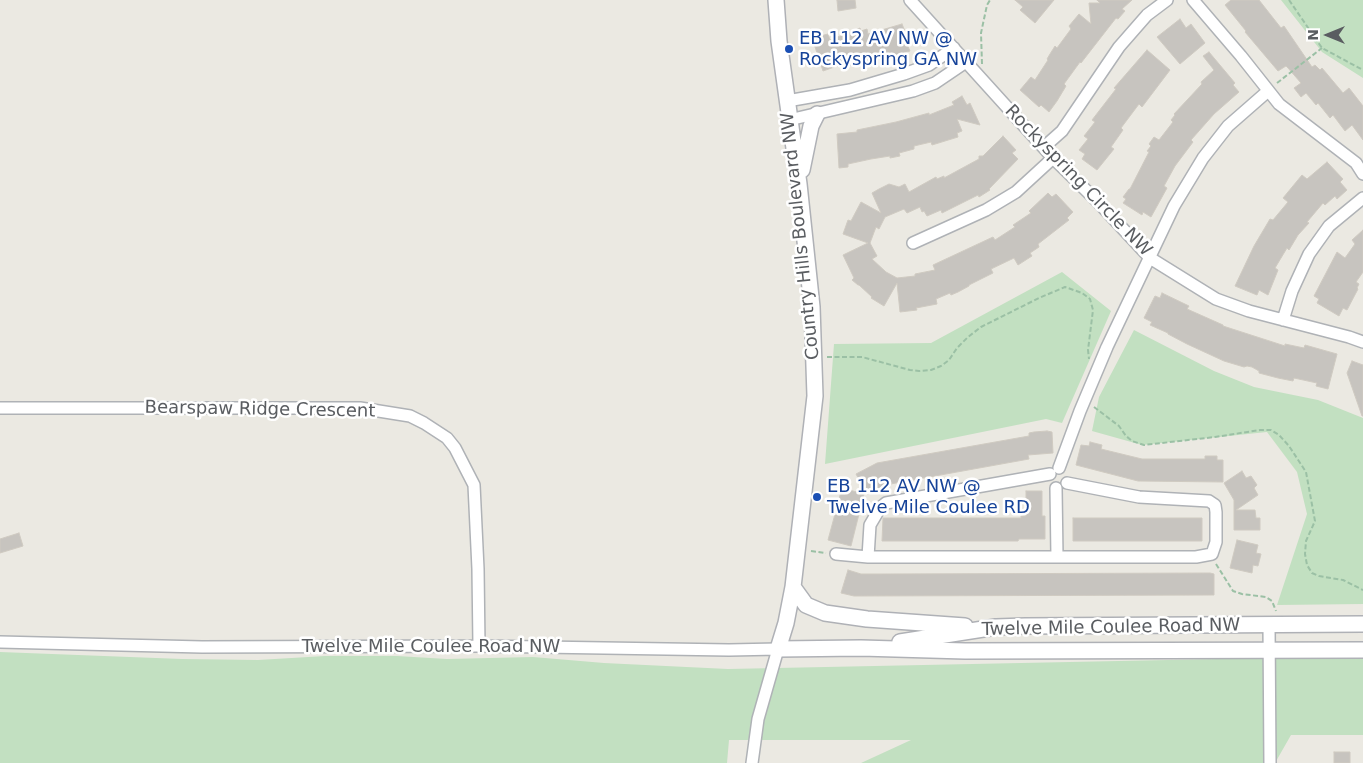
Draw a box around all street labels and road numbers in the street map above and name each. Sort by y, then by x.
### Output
street label: Rockyspring Circle NW [1000,101,1156,261]
street label: Country Hills Boulevard NW [777,111,825,361]
street label: Bearspaw Ridge Crescent [144,397,376,423]
street label: Twelve Mile Coulee Road NW [982,615,1240,641]
street label: Twelve Mile Coulee Road NW [302,636,560,658]

